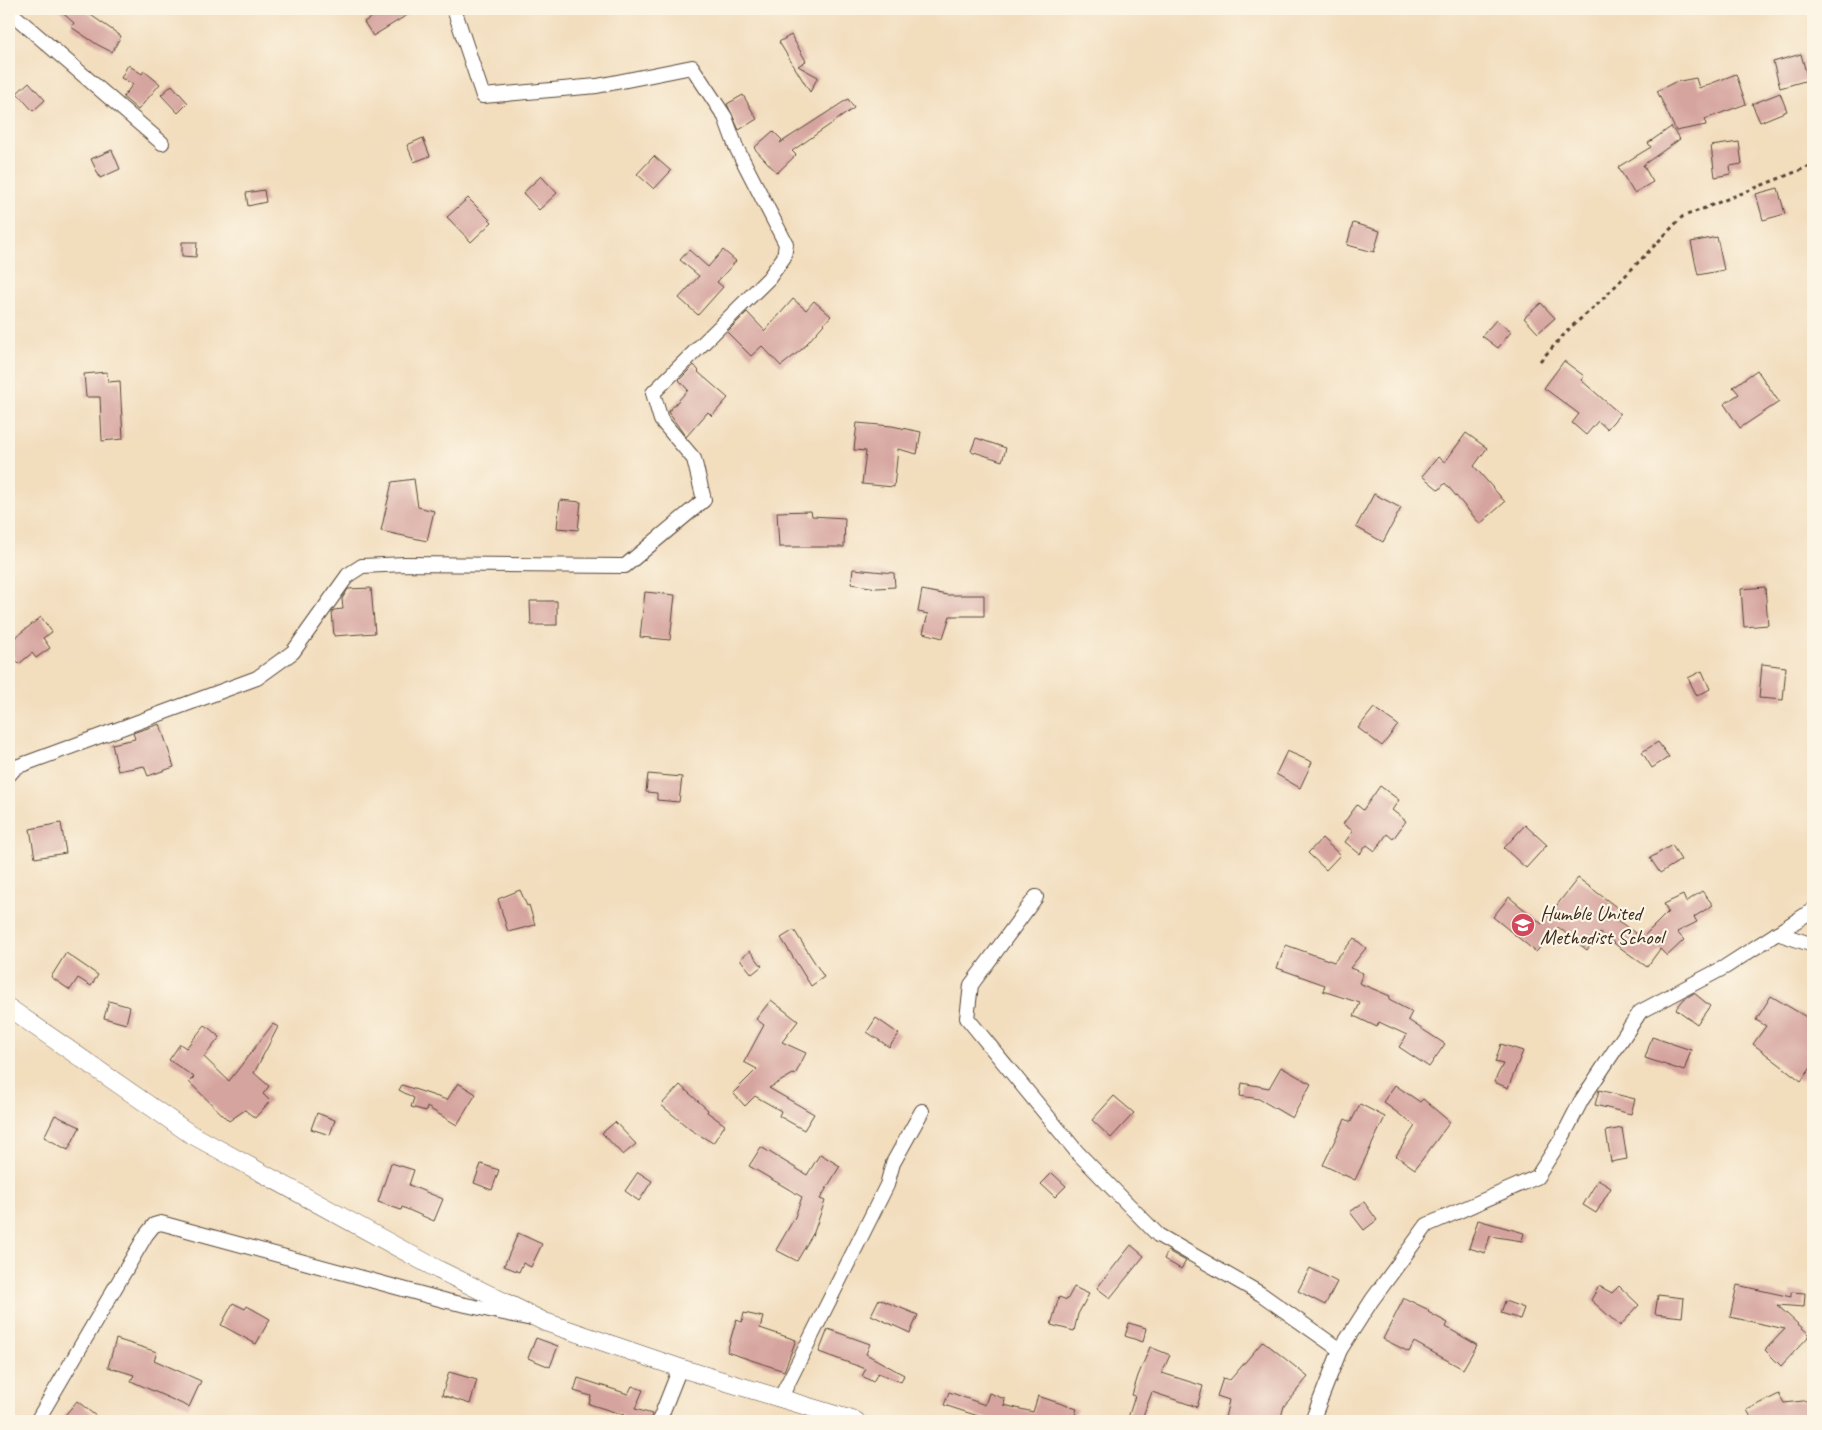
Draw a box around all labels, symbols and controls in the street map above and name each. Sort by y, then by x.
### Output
place label: Humble United Methodist School [1540,900,1667,950]
school or university icon: Humble United Methodist School [1510,912,1536,938]

